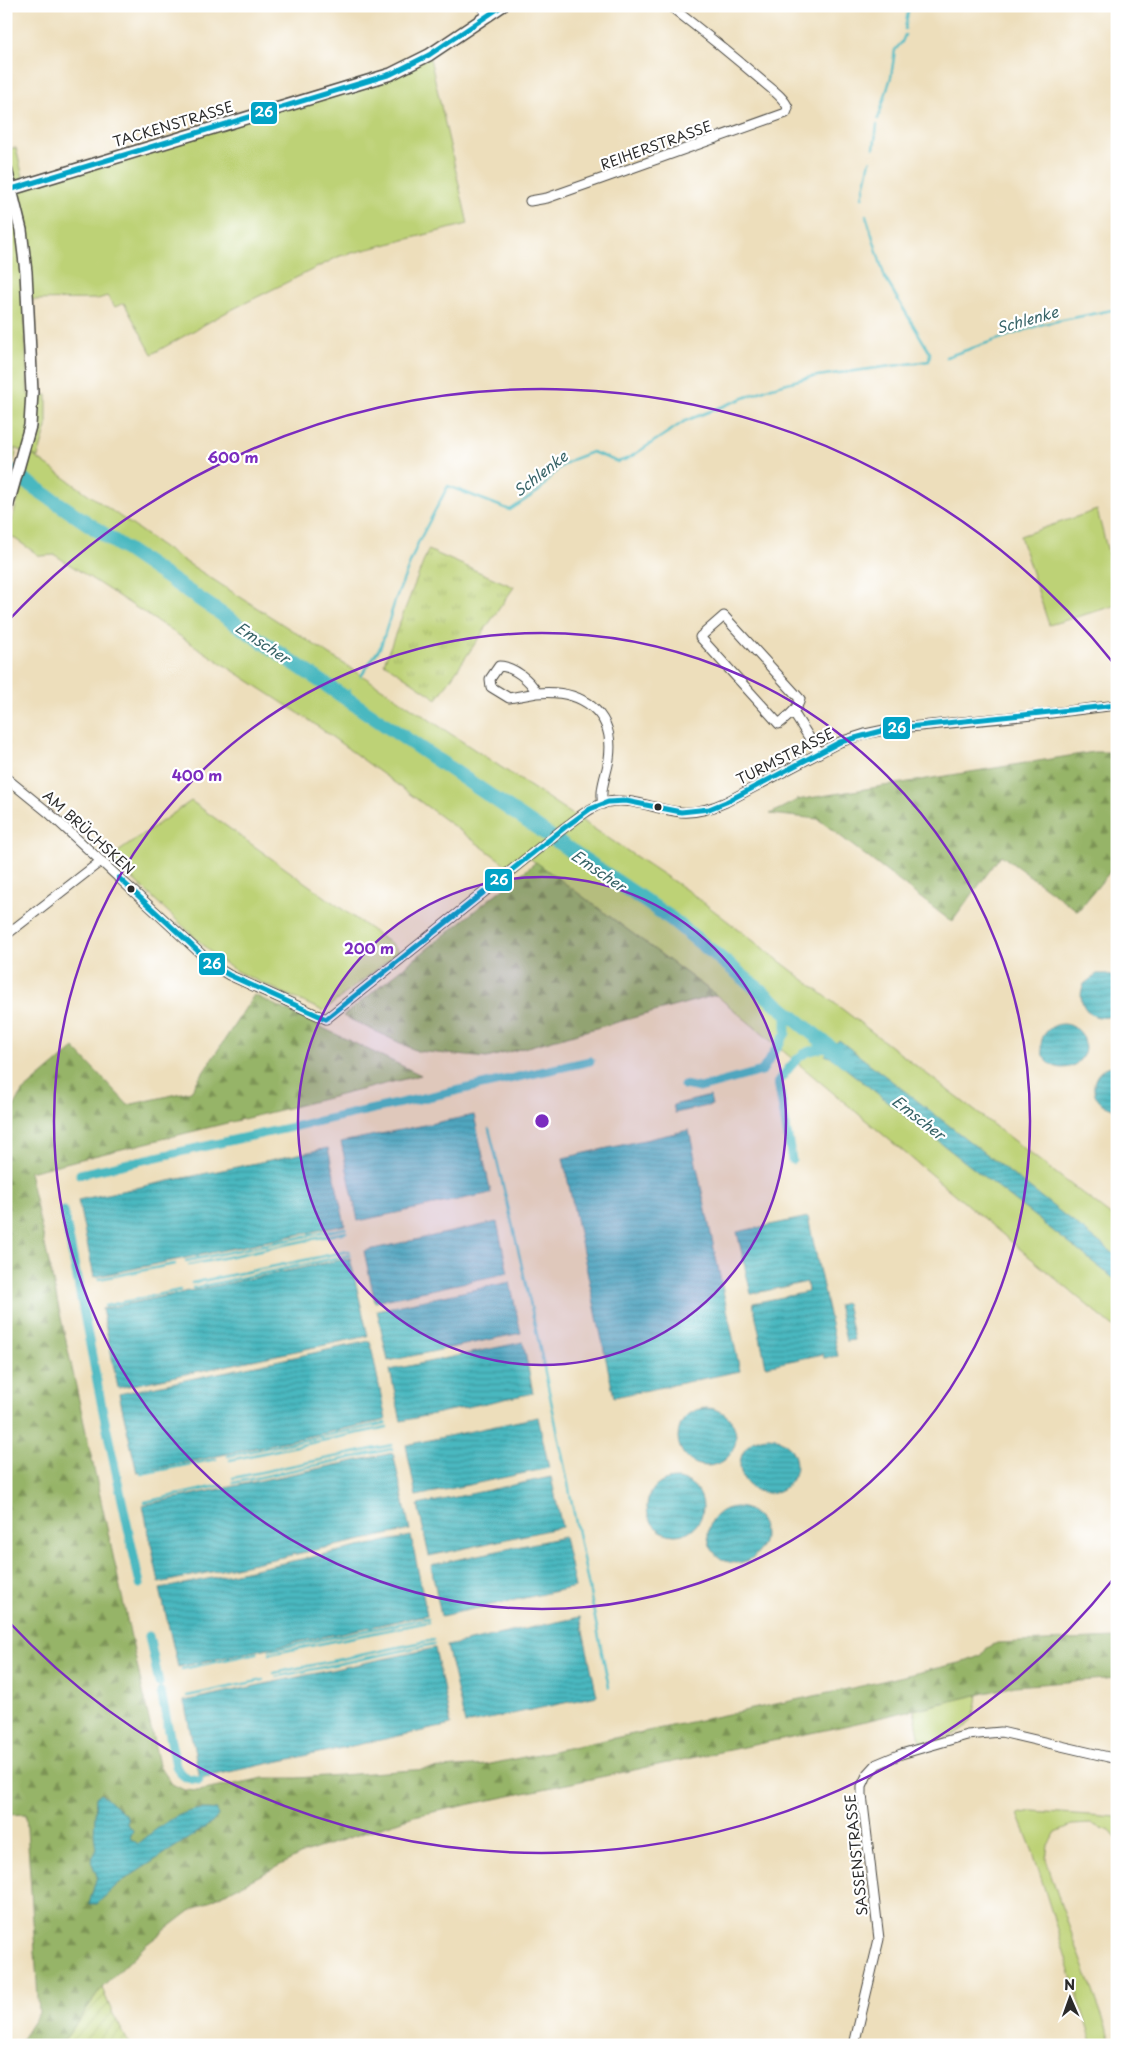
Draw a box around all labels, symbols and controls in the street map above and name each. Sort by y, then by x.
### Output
street label: TACKENSTRASSE [110,96,236,152]
line badge: 26 [250,101,278,125]
text: 26 [255,101,273,122]
street label: REIHERSTRASSE [597,115,715,175]
water label: Schlenke [993,299,1061,339]
water label: Schlenke [508,444,573,502]
text: 600 m [207,445,259,468]
water label: Emscher [231,615,297,670]
line badge: 26 [882,716,911,740]
text: 26 [888,717,906,738]
street label: TURMSTRASSE [732,722,838,790]
text: 400 m [172,763,222,786]
street label: AM BRÜCHSKEN [38,785,140,879]
unlabelled marker [653,802,663,812]
water label: Emscher [567,843,633,898]
line badge: 26 [484,868,513,892]
text: 26 [490,869,508,890]
unlabelled marker [126,884,136,894]
text: 200 m [344,936,394,959]
line badge: 26 [198,952,226,976]
text: 26 [203,953,221,974]
water label: Emscher [888,1089,952,1146]
centre of rings [533,1112,551,1130]
street label: SASSENSTRASSE [839,1793,873,1917]
north arrow [1046,1974,1096,2024]
text: N [1064,1974,1075,1995]

